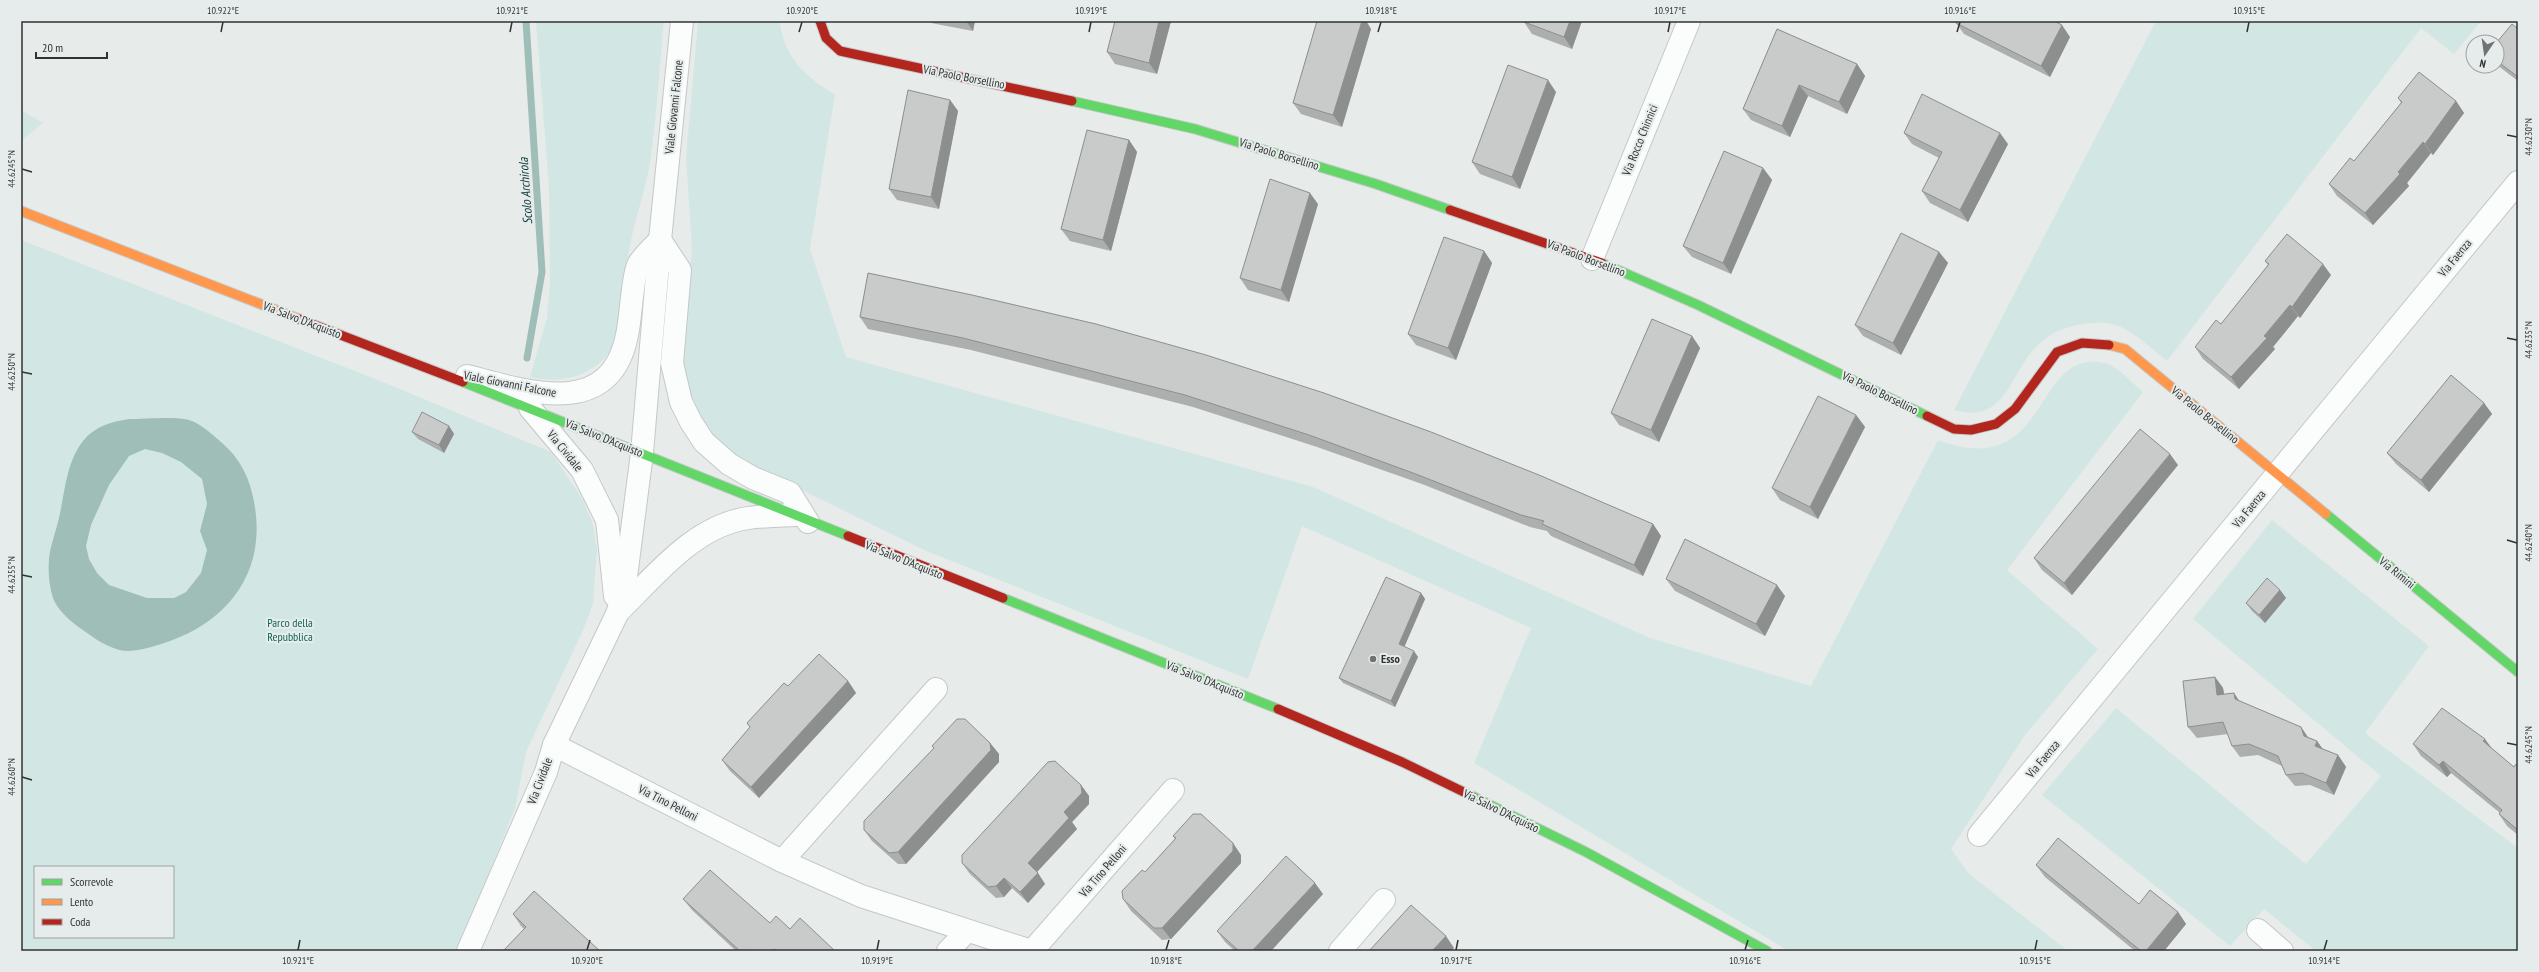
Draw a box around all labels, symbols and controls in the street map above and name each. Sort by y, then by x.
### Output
text: 10.922°E [207,4,239,17]
text: 10.921°E [496,4,528,17]
text: 10.920°E [786,4,818,17]
text: 10.919°E [1075,4,1107,17]
text: 10.918°E [1365,4,1397,17]
text: 10.917°E [1654,4,1686,17]
text: 10.916°E [1944,4,1976,17]
text: 10.915°E [2233,4,2265,17]
scale bar [36,34,107,60]
north arrow [2465,34,2505,74]
text: 20 m [42,40,63,55]
text: N [2478,56,2487,71]
street label: Viale Giovanni Falcone [661,59,686,155]
street label: Via Paolo Borsellino [921,61,1006,92]
street label: Via Rocco Chinnici [1618,102,1661,178]
text: 44.6230°N [2522,118,2535,156]
street label: Via Paolo Borsellino [1236,134,1321,173]
text: 44.6245°N [5,150,18,188]
water label: Scolo Archirola [515,156,536,225]
street label: Via Paolo Borsellino [1544,235,1628,279]
street label: Via Faenza [2434,235,2475,281]
street label: Via Salvo D'Acquisto [260,297,343,341]
text: 44.6235°N [2522,321,2535,359]
text: 44.6250°N [5,353,18,391]
street label: Viale Giovanni Falcone [462,367,558,400]
street label: Via Paolo Borsellino [1839,367,1921,417]
street label: Via Paolo Borsellino [2168,382,2242,447]
street label: Via Salvo D'Acquisto [562,415,645,460]
street label: Via Cividale [544,426,587,474]
street label: Via Faenza [2228,486,2269,532]
text: 44.6240°N [2522,524,2535,562]
street label: Via Salvo D'Acquisto [862,537,945,582]
street label: Via Rimini [2375,553,2418,592]
text: 44.6255°N [5,556,18,594]
park label: Parco della Repubblica [267,615,313,644]
place label: Esso [1381,651,1401,666]
marker: Esso [1368,654,1378,664]
street label: Via Salvo D'Acquisto [1163,657,1246,702]
text: 44.6245°N [2522,726,2535,764]
street label: Via Faenza [2022,737,2063,781]
street label: Via Cividale [523,755,555,807]
text: 44.6260°N [5,758,18,796]
street label: Via Tino Pelloni [635,781,701,824]
street label: Via Salvo D'Acquisto [1460,785,1542,835]
street label: Via Tino Pelloni [1075,841,1130,901]
legend [34,866,174,938]
text: Scorrevole [70,874,113,889]
text: Lento [70,894,93,909]
text: Coda [70,914,91,929]
text: 10.921°E [282,954,314,967]
text: 10.920°E [571,954,603,967]
text: 10.919°E [861,954,893,967]
text: 10.918°E [1150,954,1182,967]
text: 10.917°E [1440,954,1472,967]
text: 10.916°E [1729,954,1761,967]
text: 10.915°E [2019,954,2051,967]
text: 10.914°E [2308,954,2340,967]

